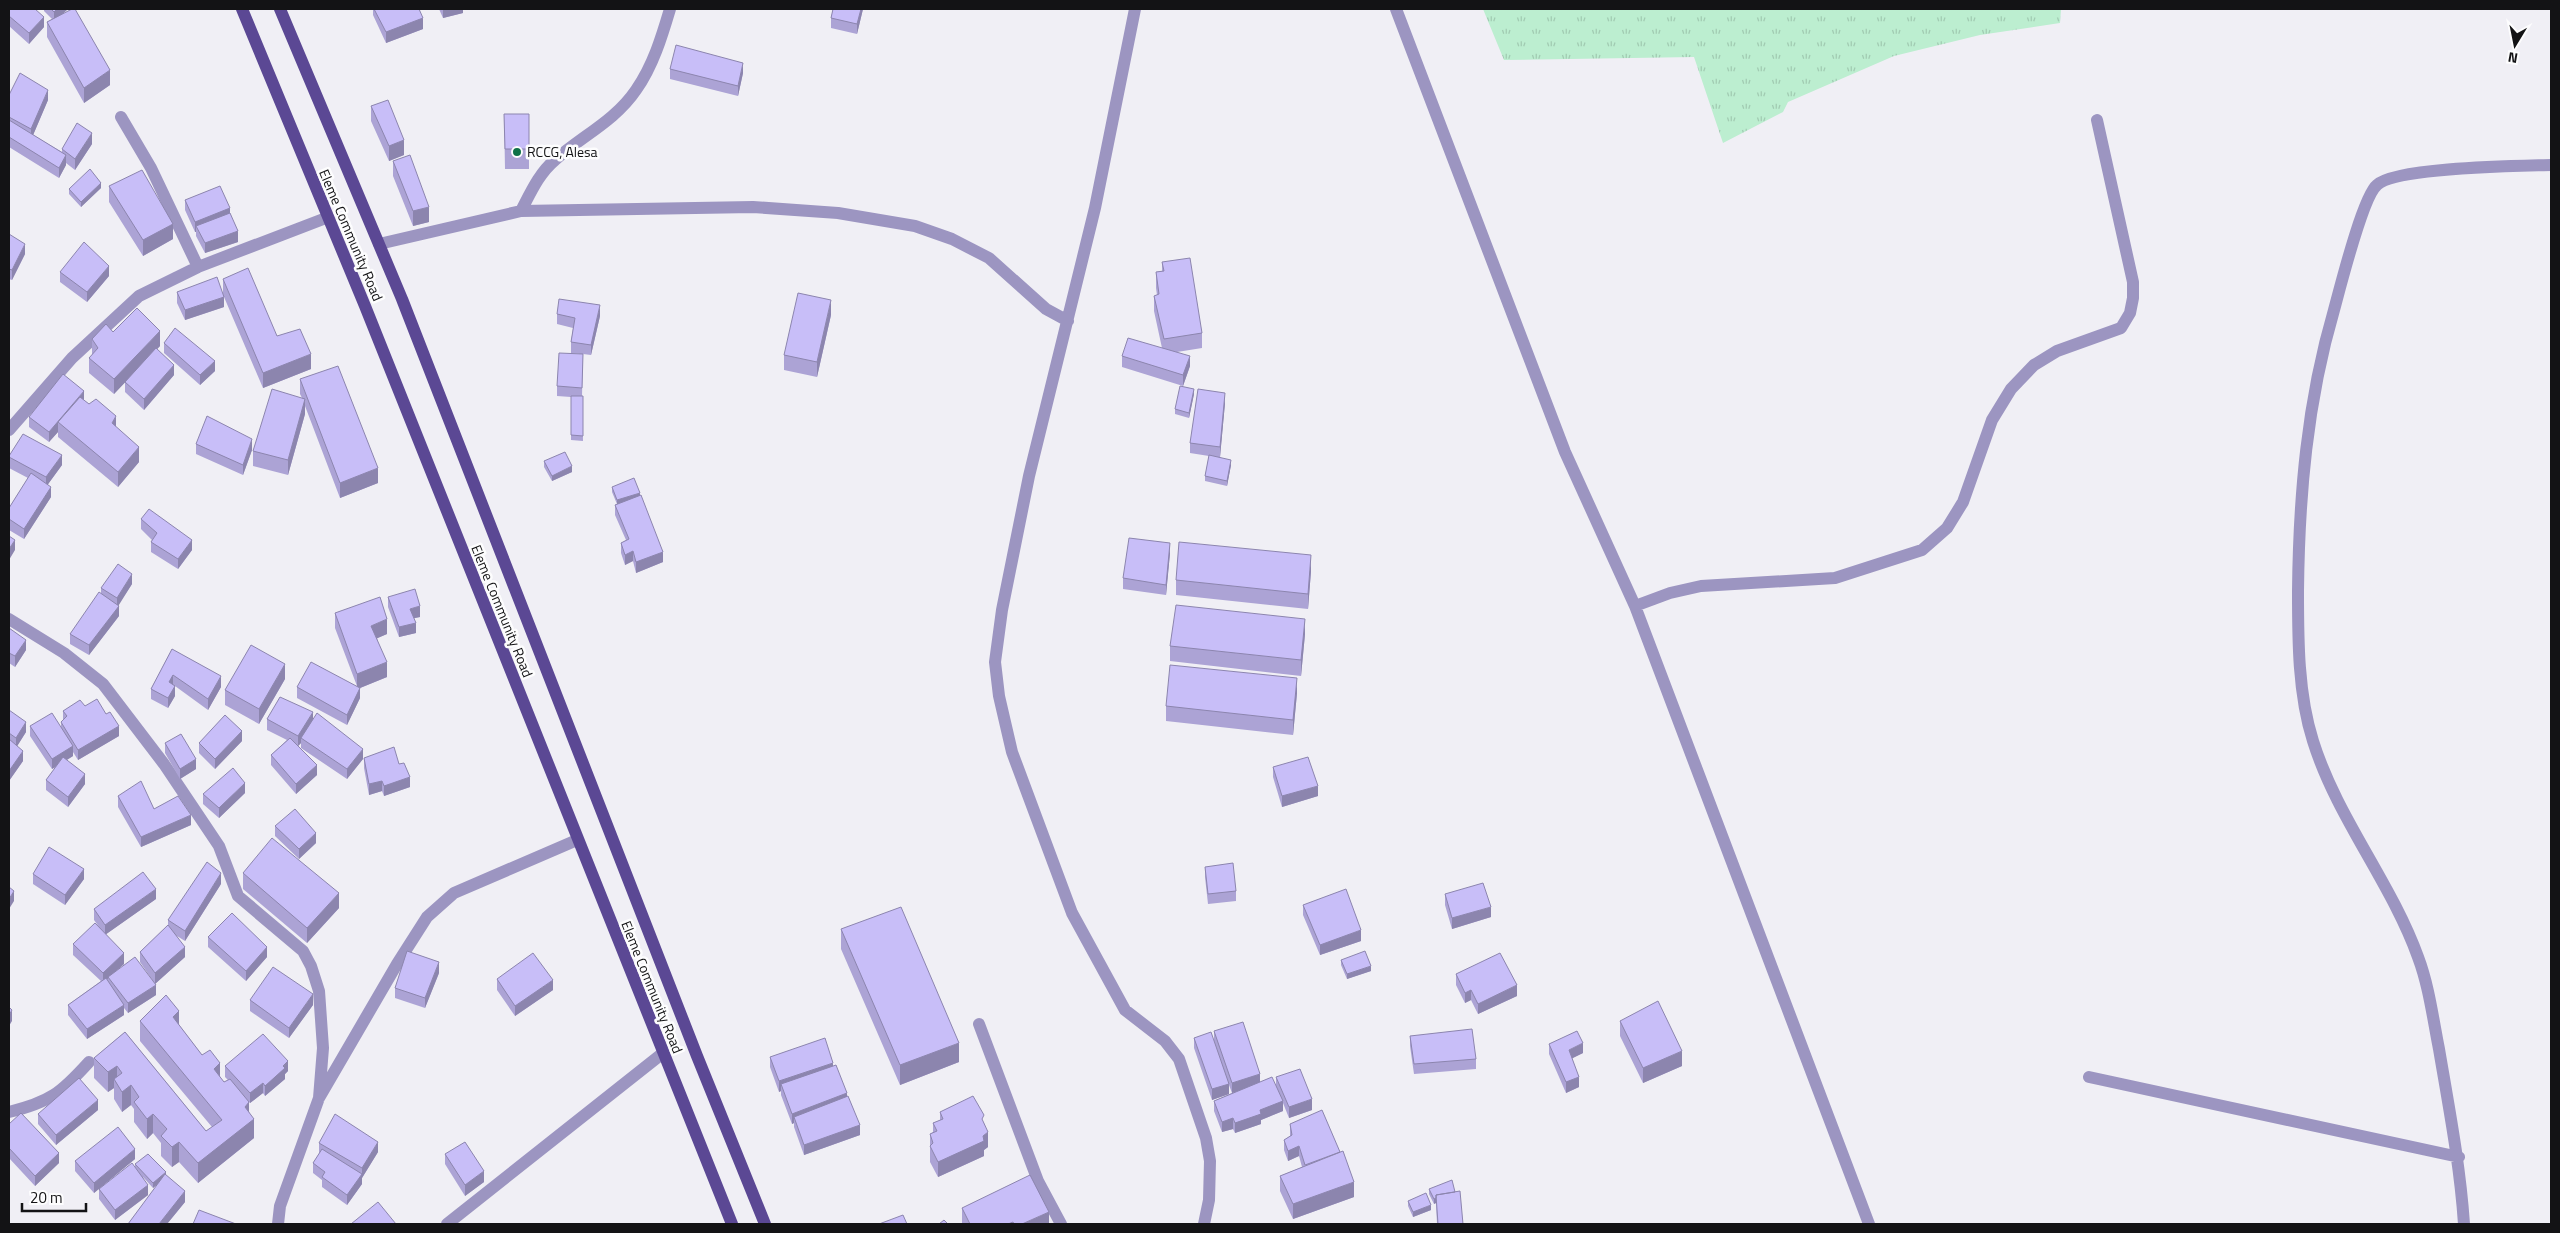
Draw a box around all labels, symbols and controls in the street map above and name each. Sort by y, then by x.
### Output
north arrow [2490,20,2540,70]
text: N [2506,47,2519,69]
place label: RCCG, Alesa [527,141,598,162]
marker: RCCG, Alesa [511,146,523,158]
street label: Eleme Community Road [314,166,389,304]
street label: Eleme Community Road [466,541,539,680]
street label: Eleme Community Road [616,917,689,1056]
scale bar [22,1180,86,1212]
text: 20 m [30,1186,63,1209]

